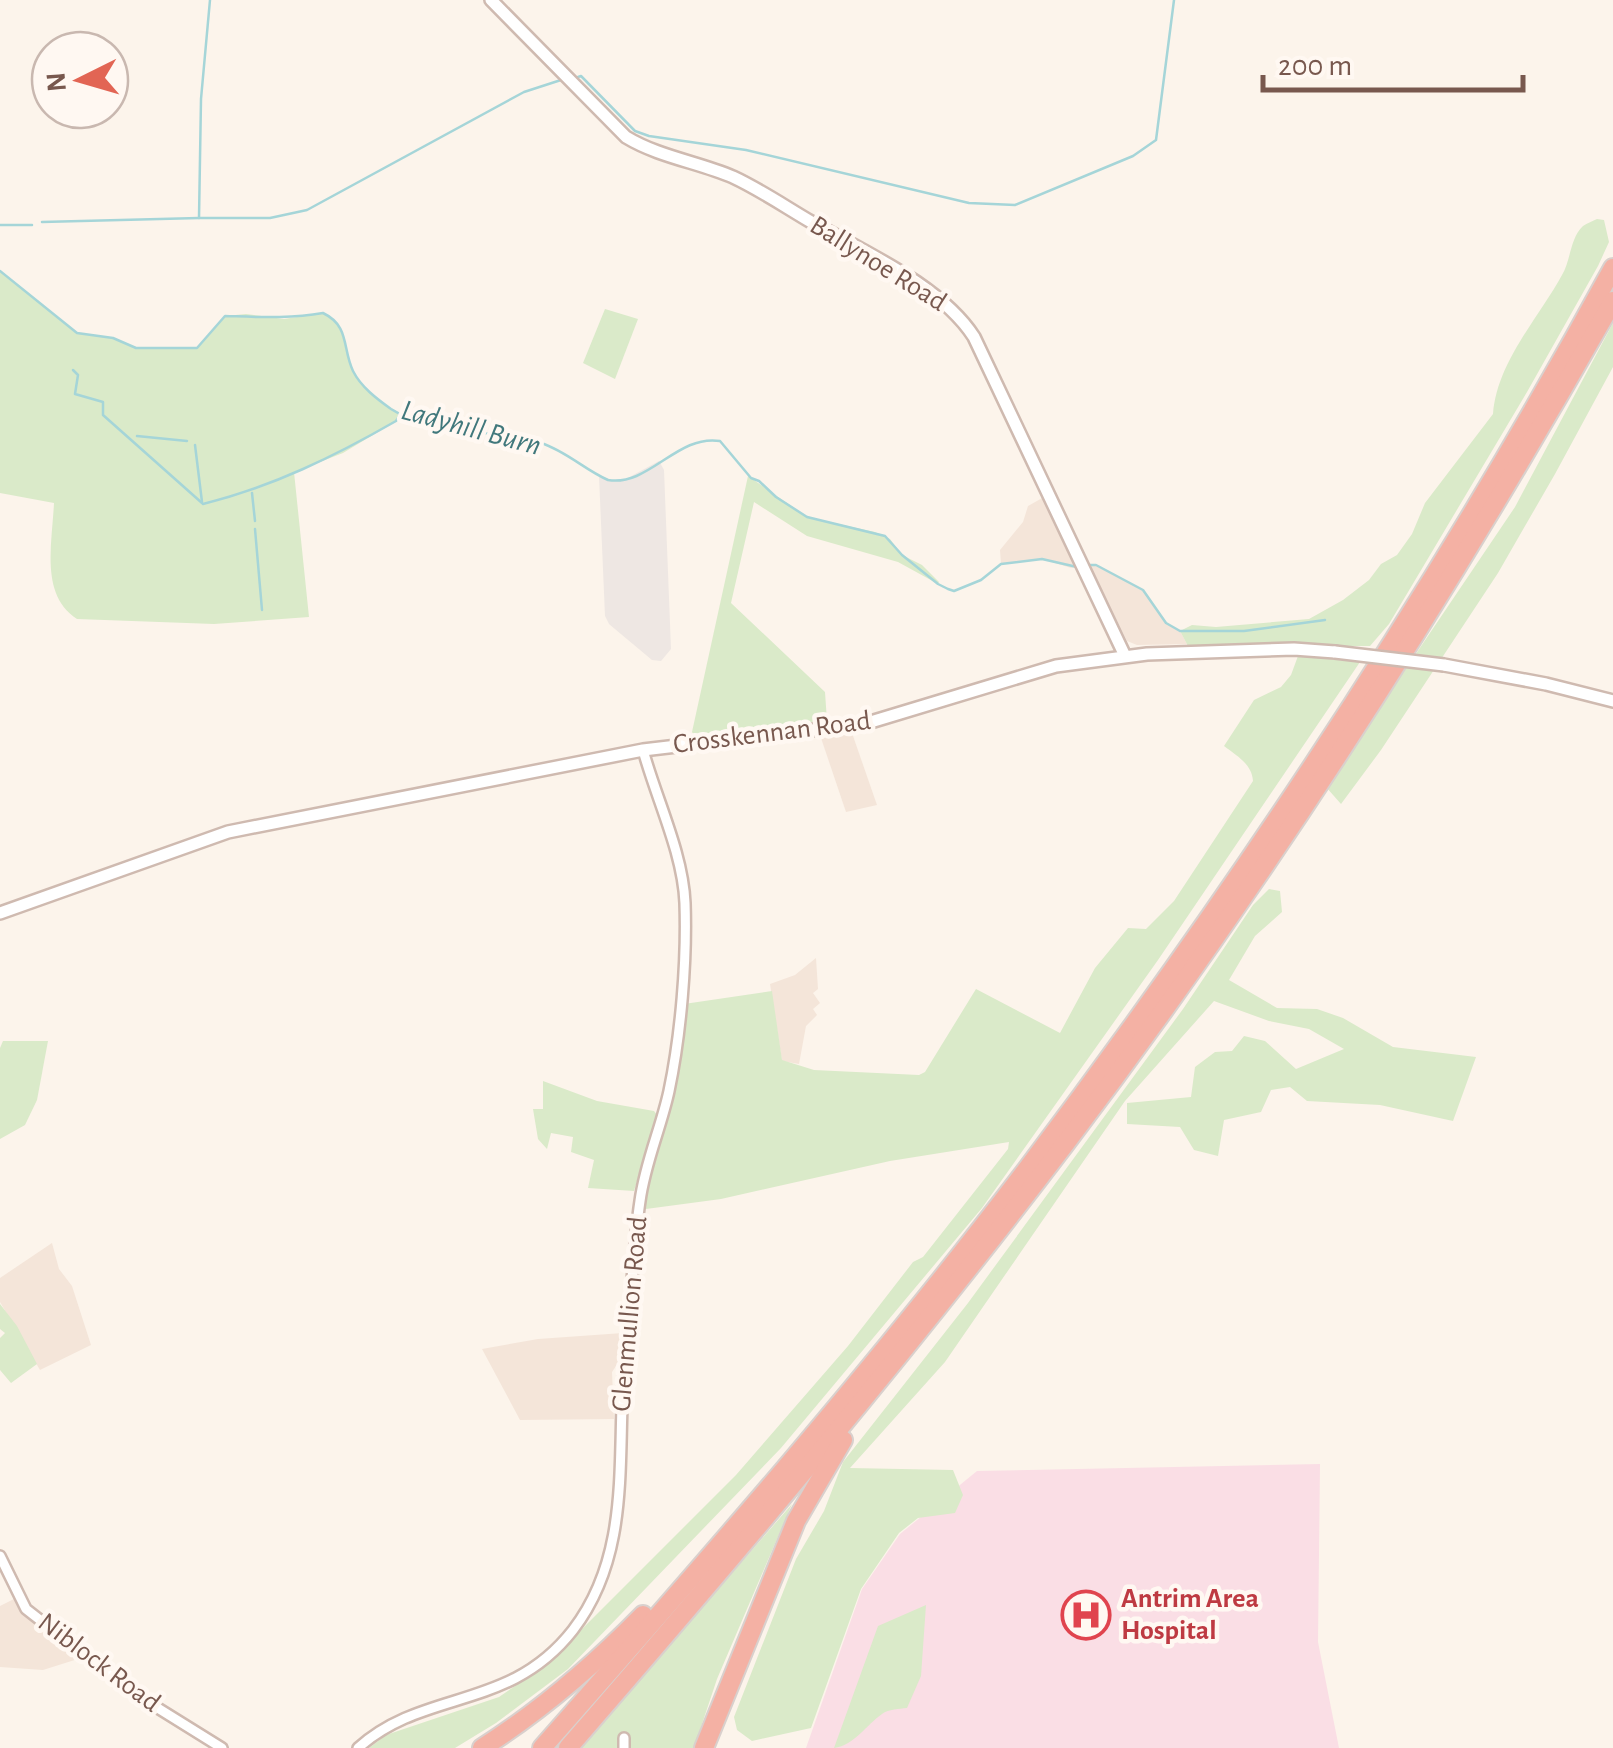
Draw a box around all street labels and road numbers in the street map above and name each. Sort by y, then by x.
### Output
street label: Ballynoe Road [805,211,951,317]
street label: Crosskennan Road [672,707,872,759]
street label: Glenmullion Road [608,1215,652,1413]
street label: Niblock Road [33,1608,165,1718]

